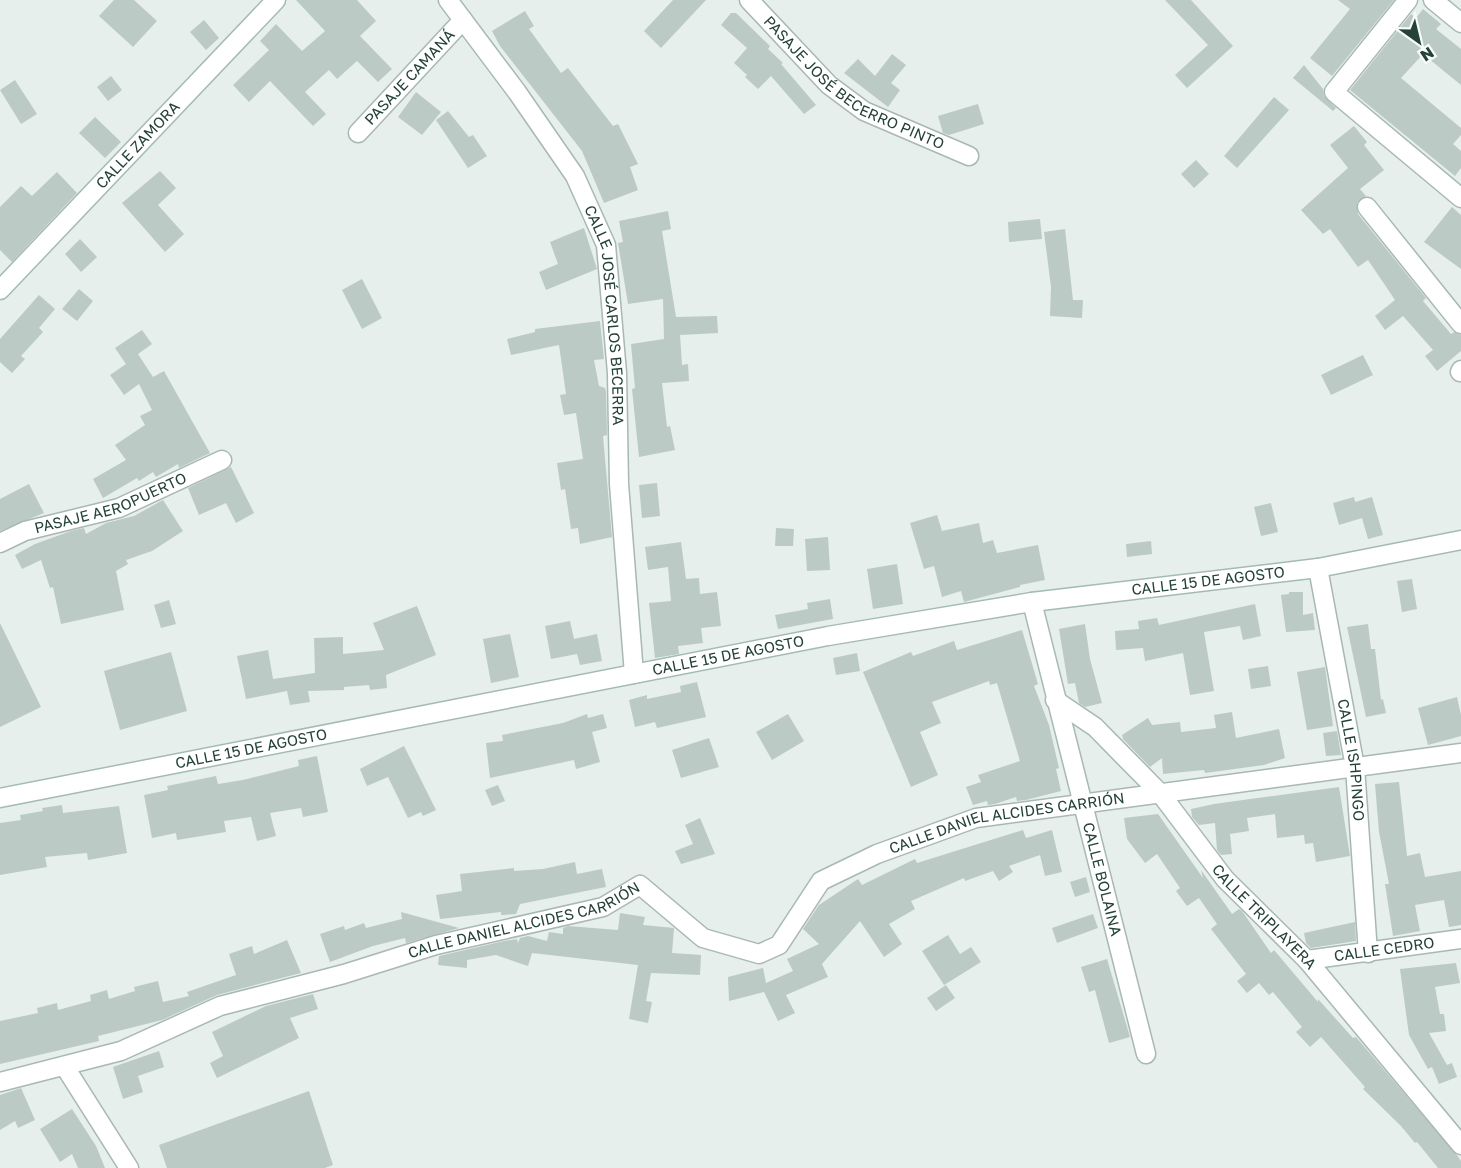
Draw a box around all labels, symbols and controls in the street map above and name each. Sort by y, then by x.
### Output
street label: PASAJE JOSÉ BECERRO PINTO [761,12,947,152]
north arrow [1389,12,1449,72]
street label: PASAJE CAMANÁ [360,25,458,128]
text: N [1417,43,1438,66]
street label: CALLE ZAMORA [92,97,183,192]
street label: CALLE JOSÉ CARLOS BECERRA [581,202,628,426]
street label: PASAJE AEROPUERTO [33,468,189,536]
street label: CALLE 15 DE AGOSTO [1130,562,1286,598]
street label: CALLE 15 DE AGOSTO [651,631,805,678]
street label: CALLE ISHPINGO [1335,697,1369,822]
street label: CALLE 15 DE AGOSTO [174,724,328,772]
street label: CALLE DANIEL ALCIDES CARRIÓN [886,788,1125,857]
street label: CALLE BOLAINA [1080,820,1126,938]
street label: CALLE TRIPLAYERA [1209,860,1321,972]
street label: CALLE DANIEL ALCIDES CARRIÓN [405,877,643,961]
street label: CALLE CEDRO [1333,933,1436,964]

